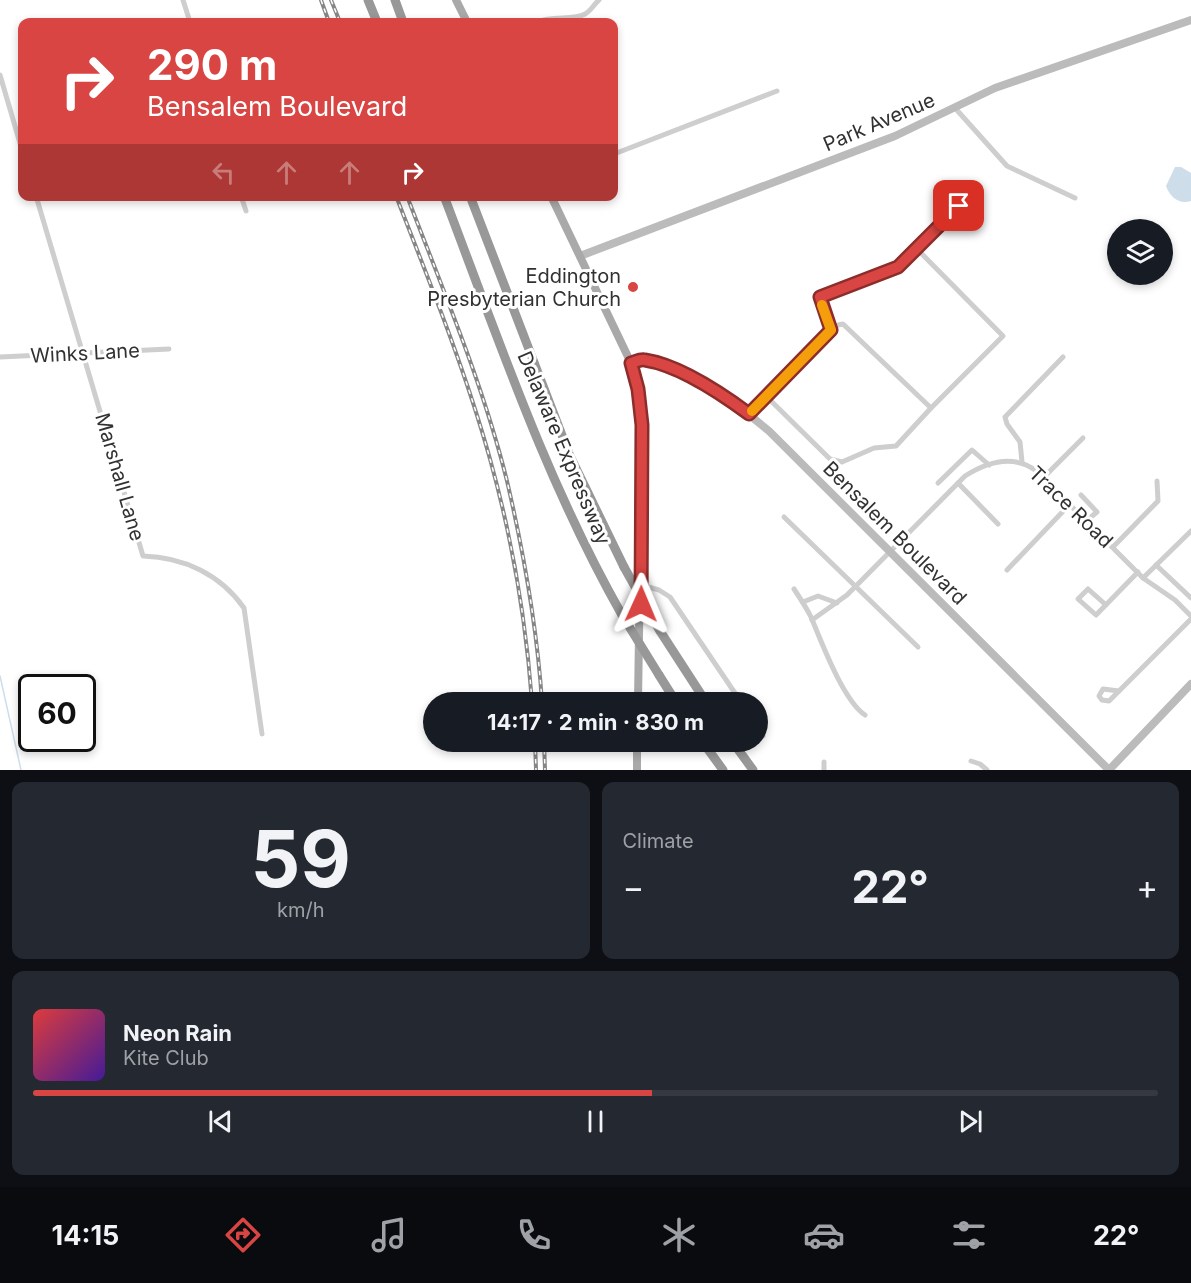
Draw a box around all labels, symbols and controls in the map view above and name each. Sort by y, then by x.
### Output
text: 290 m [147,39,277,90]
icon: right [48,42,126,120]
street label: Park Avenue [820,88,938,156]
text: Bensalem Boulevard [147,90,407,123]
icon: left [207,156,240,189]
icon: ahead [270,156,303,189]
icon: ahead [333,156,366,189]
icon: right [396,156,429,189]
pin [933,180,984,231]
icon: arrive [942,189,975,222]
map controls [1107,219,1173,285]
button: layers [1107,219,1173,285]
place label: Eddington Presbyterian Church [427,264,621,311]
marker: Eddington Presbyterian Church [626,280,640,294]
street label: Winks Lane [30,338,140,368]
street label: Delaware Expressway [512,348,616,548]
street label: Marshall Lane [90,410,150,544]
street label: Bensalem Boulevard [818,456,972,610]
street label: Trace Road [1024,461,1118,553]
position arrow [609,572,673,636]
speed limit sign: 60 [18,674,96,752]
text: 14:17 · 2 min · 830 m [487,709,704,735]
text: 59 [250,811,351,906]
text: Climate [623,829,694,853]
text: 22° [852,859,929,914]
text: − [623,867,644,907]
text: + [1136,867,1158,907]
text: km/h [277,898,325,922]
text: Neon Rain [123,1020,232,1046]
text: Kite Club [123,1046,209,1070]
icon: previous [204,1105,237,1138]
icon: pause [579,1105,612,1138]
icon: next [954,1105,987,1138]
icon: directions [222,1214,264,1256]
icon: music [368,1214,410,1256]
icon: phone [513,1214,555,1256]
icon: climate [658,1214,700,1256]
icon: car [803,1214,845,1256]
icon: filters [948,1214,990,1256]
text: 14:15 [52,1219,119,1252]
text: 22° [1093,1219,1139,1252]

